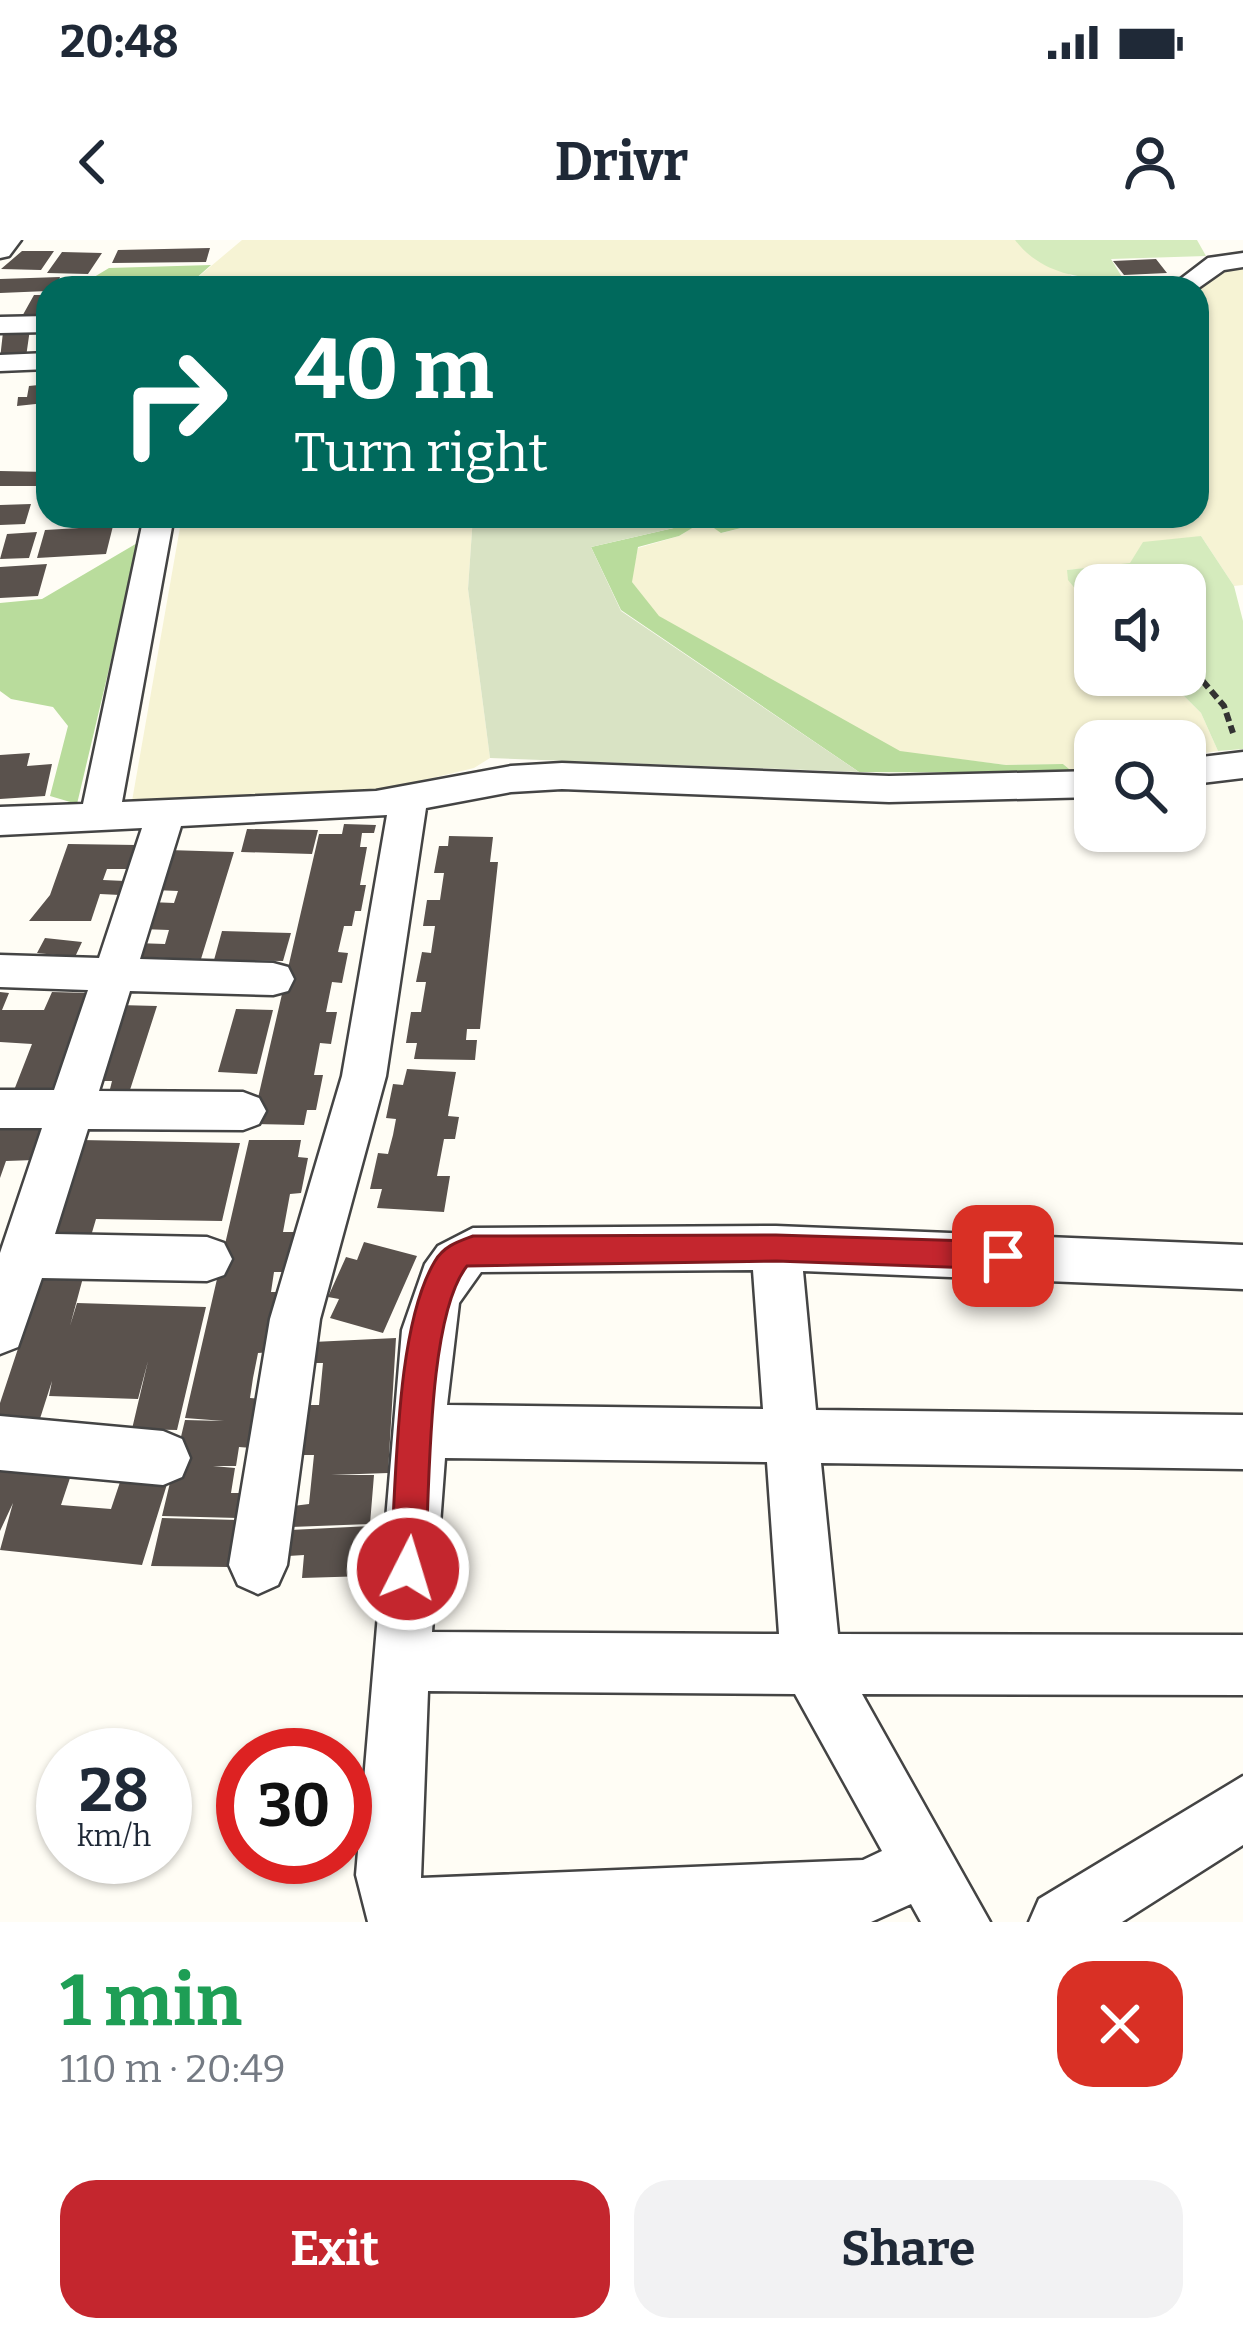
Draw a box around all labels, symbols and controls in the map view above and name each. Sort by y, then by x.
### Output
text: 20:48 [60,15,179,69]
icon: back [60,129,126,195]
icon: person [1117,129,1183,195]
text: Drivr [555,130,688,194]
text: 40 m [294,319,494,420]
icon: right [96,324,252,480]
text: Turn right [294,421,548,485]
map controls [1074,564,1206,852]
button: sound [1074,564,1206,696]
button: search [1074,720,1206,852]
pin [952,1205,1054,1307]
icon: arrive [970,1223,1036,1289]
position arrow [345,1506,471,1632]
speed limit sign: 30 [216,1728,372,1884]
text: 28 [79,1755,149,1827]
text: km/h [77,1818,151,1854]
text: 1 min [60,1958,242,2044]
button: close [1057,1961,1183,2087]
text: 110 m · 20:49 [60,2046,286,2092]
button: Exit [60,2180,610,2318]
button: Share [634,2180,1183,2318]

